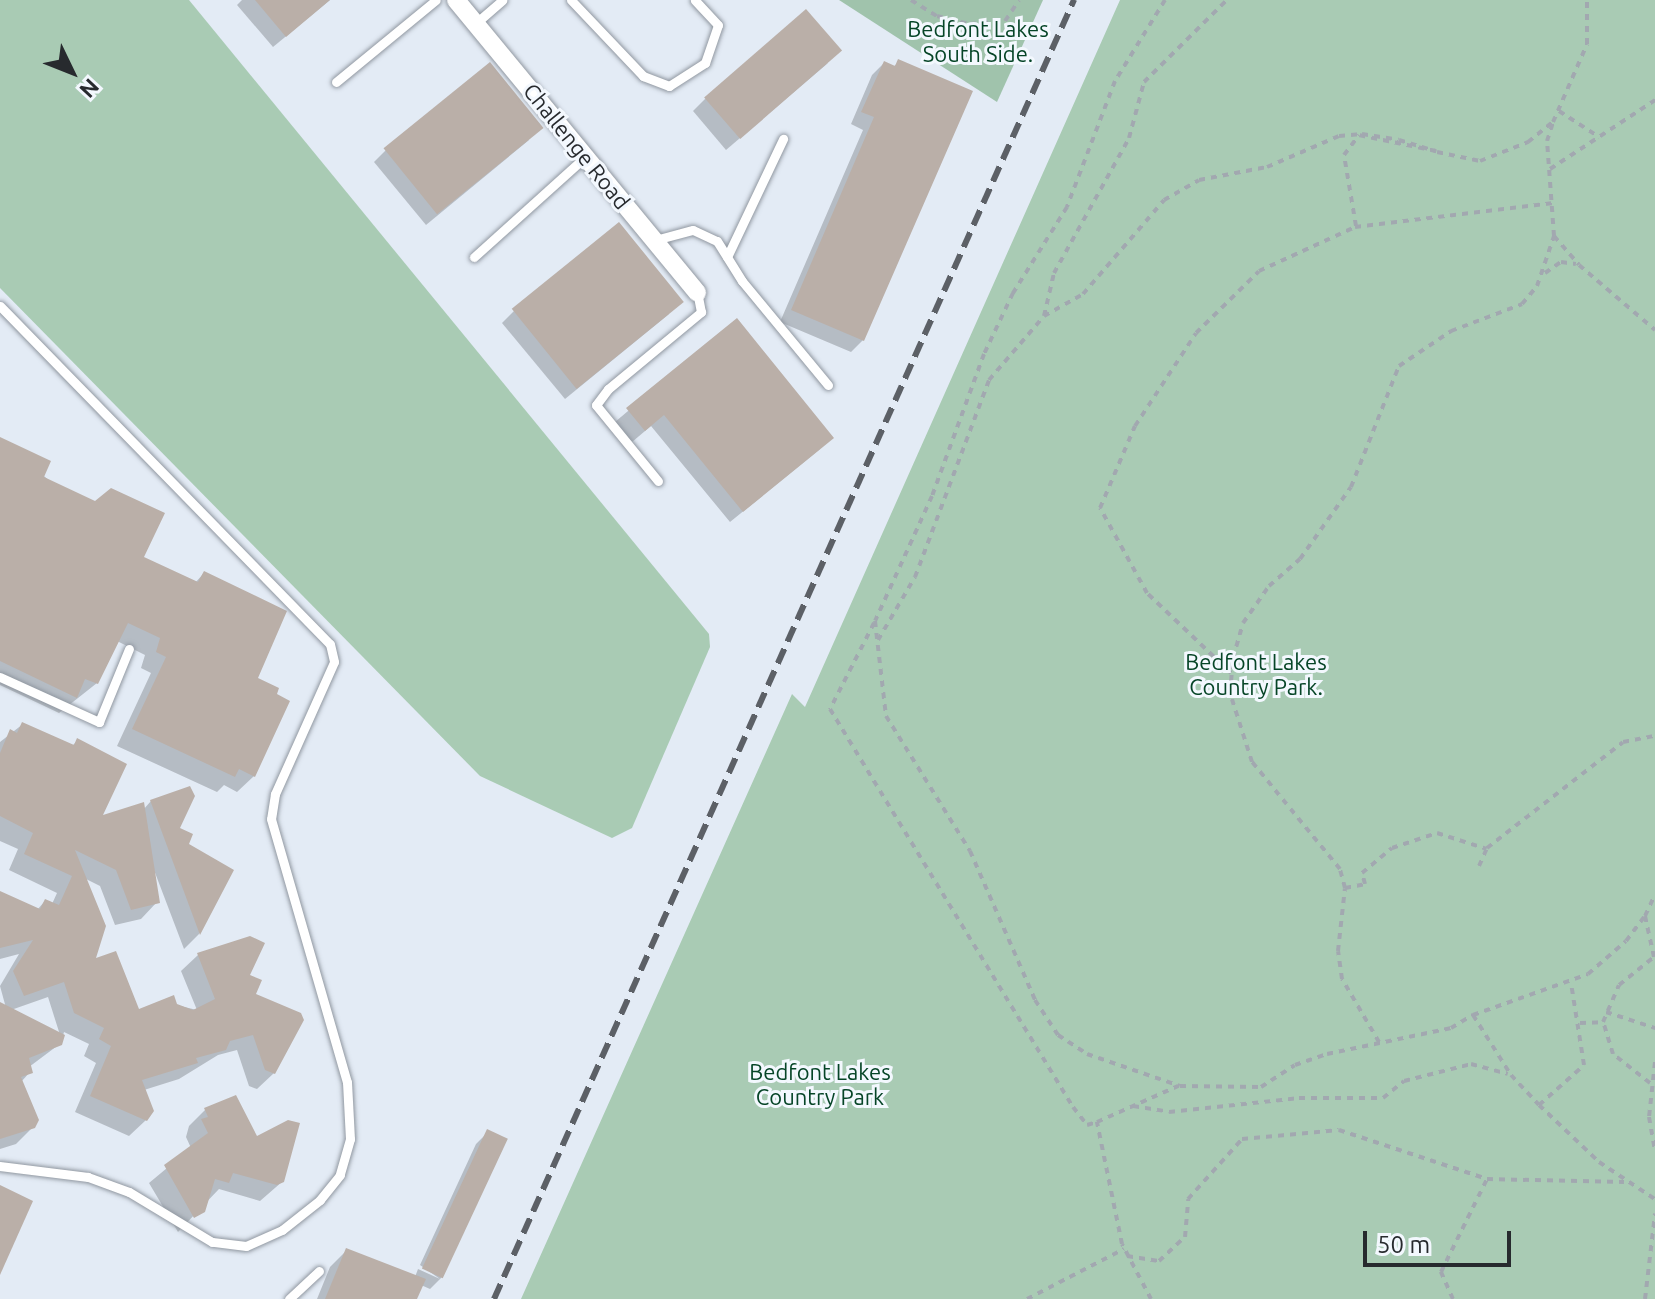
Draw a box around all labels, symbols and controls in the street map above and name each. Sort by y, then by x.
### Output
park label: Bedfont Lakes South Side. [907,15,1049,66]
north arrow [32,32,112,112]
text: N [75,74,105,103]
street label: Challenge Road [518,78,636,214]
park label: Bedfont Lakes Country Park. [1185,648,1327,700]
park label: Bedfont Lakes Country Park [749,1058,891,1110]
scale bar [1367,1215,1515,1265]
text: 50 m [1377,1231,1430,1258]

